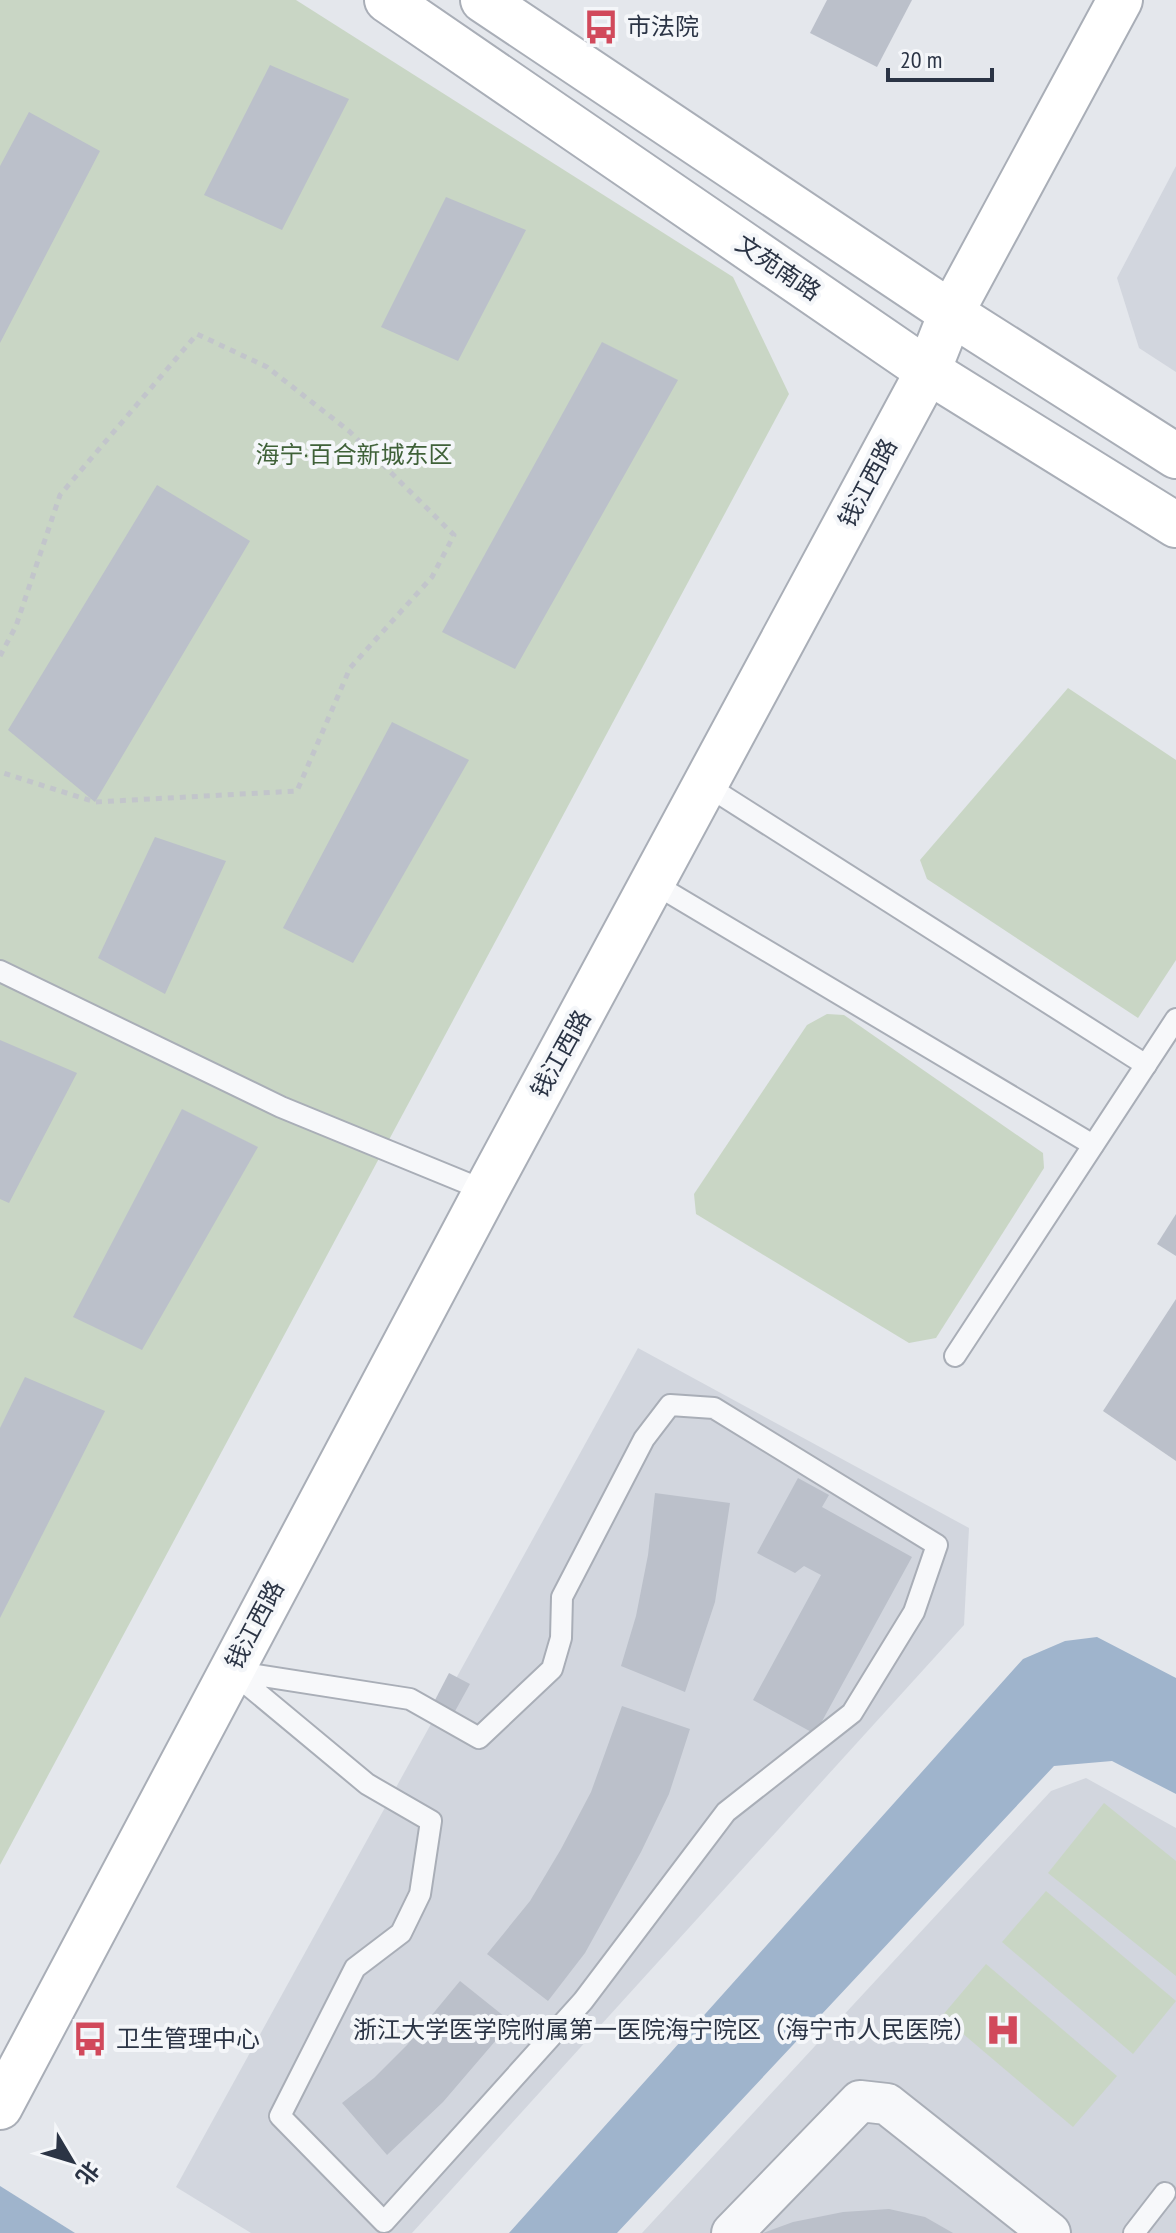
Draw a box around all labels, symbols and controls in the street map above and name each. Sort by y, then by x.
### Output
bus stop icon: 市法院 [582,8,620,46]
place label: 市法院 [627,11,699,42]
scale bar [888,32,992,82]
text: 20 m [900,44,942,75]
street label: 文苑南路 [730,228,827,307]
street label: 钱江西路 [831,433,904,532]
park label: 海宁·百合新城东区 [255,439,453,470]
street label: 钱江西路 [524,1004,597,1103]
street label: 钱江西路 [218,1575,291,1674]
hospital icon: 浙江大学医学院附属第一医院海宁院区（海宁市人民医院） [984,2011,1022,2049]
place label: 浙江大学医学院附属第一医院海宁院区（海宁市人民医院） [353,2014,977,2045]
bus stop icon: 卫生管理中心 [71,2020,109,2058]
place label: 卫生管理中心 [116,2023,260,2054]
north arrow [32,2121,112,2201]
text: 北 [70,2156,106,2191]

